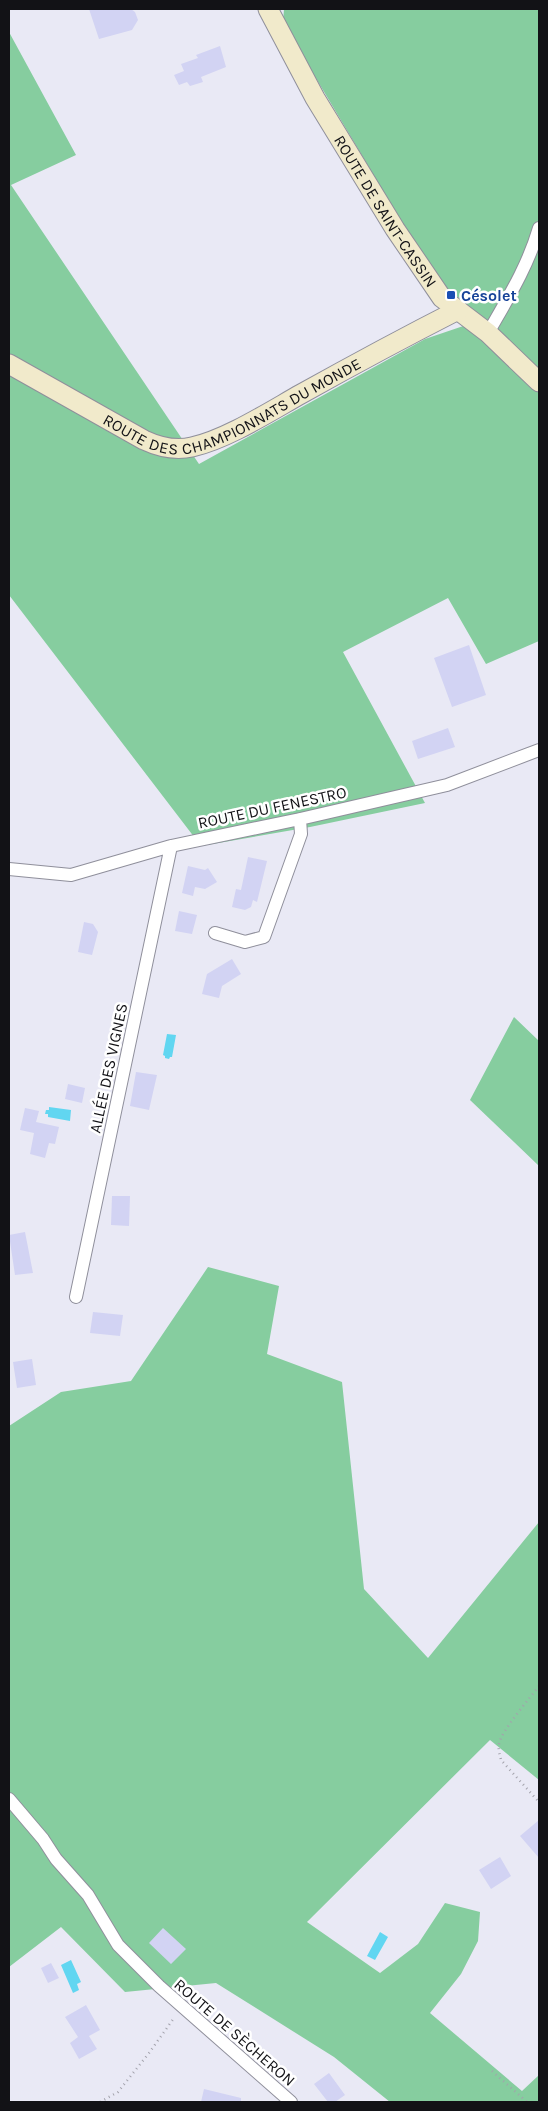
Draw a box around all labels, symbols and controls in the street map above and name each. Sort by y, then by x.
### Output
street label: ROUTE DE SAINT-CASSIN [330,132,441,291]
place label: Césolet [461,286,517,305]
marker: Césolet [445,289,457,301]
street label: ROUTE DES CHAMPIONNATS DU MONDE [100,354,364,459]
street label: ROUTE DU FENESTRO [196,782,348,833]
street label: ALLÉE DES VIGNES [85,1001,132,1135]
street label: ROUTE DE SÈCHERON [170,1975,299,2090]

